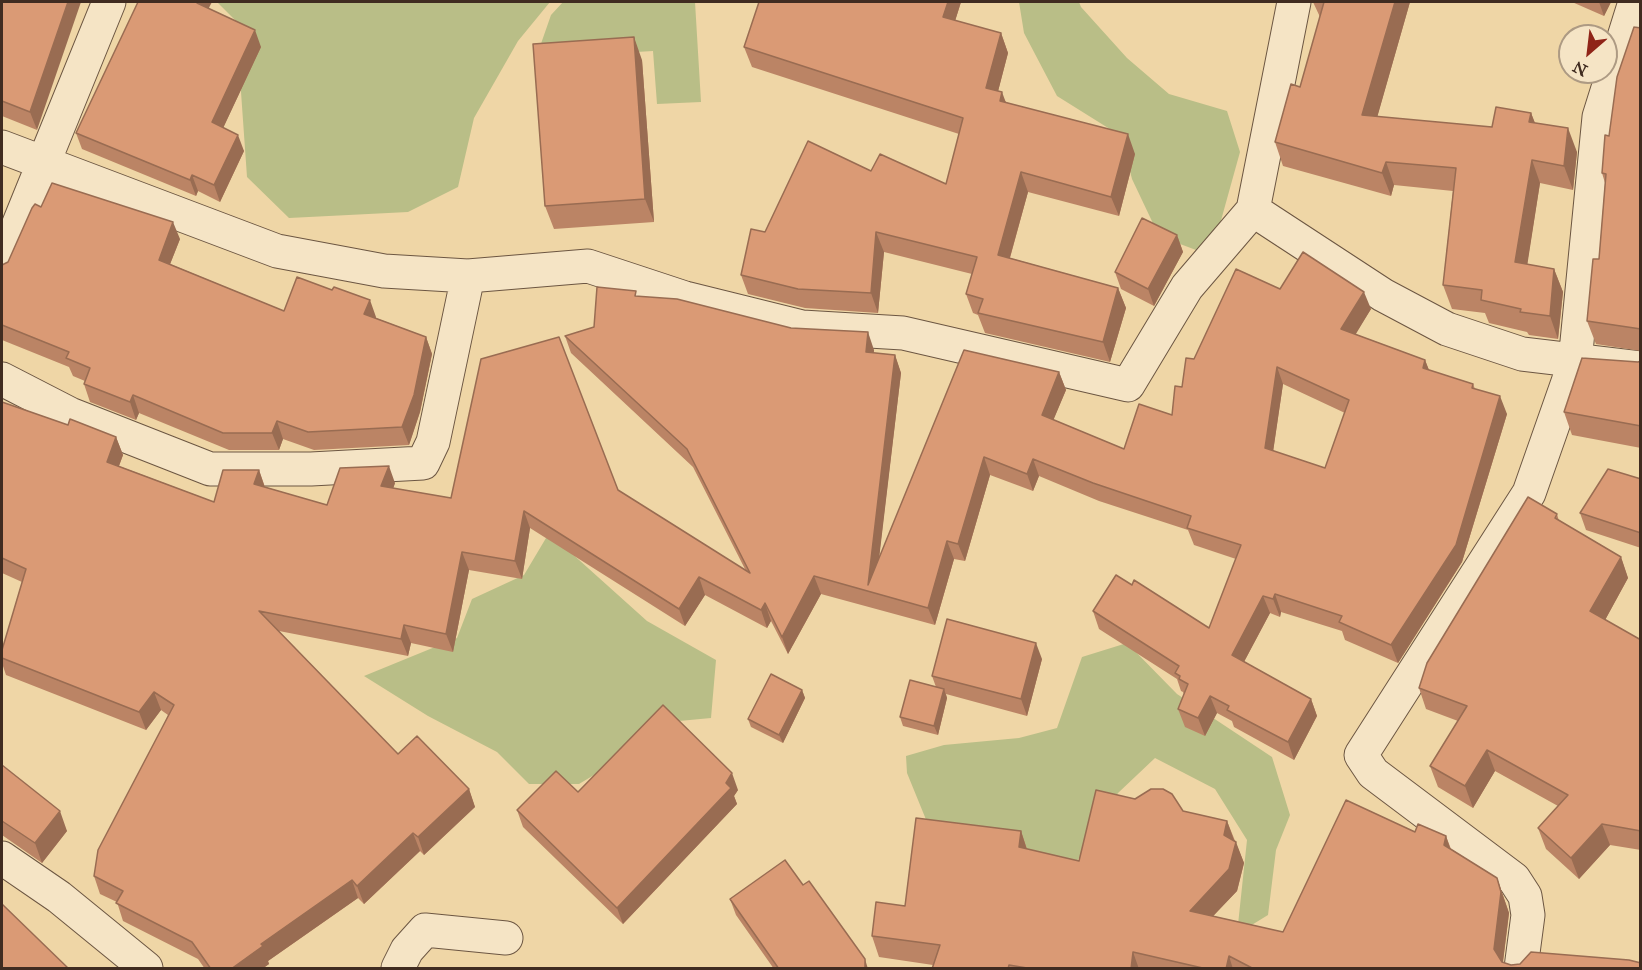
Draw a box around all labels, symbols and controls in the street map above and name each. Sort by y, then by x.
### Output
north arrow [1558,24,1618,84]
text: N [1570,57,1591,80]

